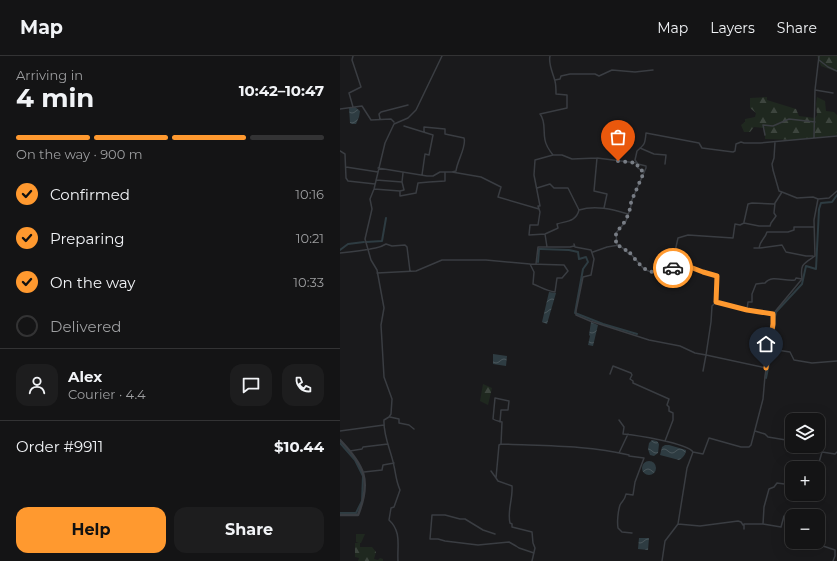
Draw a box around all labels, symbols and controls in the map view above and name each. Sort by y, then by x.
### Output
text: Map [20,16,63,39]
text: Map [657,19,688,37]
text: Layers [710,19,755,37]
text: Share [777,19,817,37]
text: Arriving in [16,67,83,83]
text: 10:42–10:47 [239,81,324,100]
text: 4 min [16,82,94,114]
pin [601,120,635,161]
icon: bag [607,126,629,148]
text: On the way · 900 m [16,146,142,162]
icon: check [16,183,38,205]
text: Confirmed [50,185,130,204]
text: 10:16 [295,186,324,202]
icon: check [16,227,38,249]
text: Preparing [50,229,125,248]
text: 10:21 [296,230,324,246]
courier [653,248,693,288]
icon: car [662,257,684,279]
icon: check [16,271,38,293]
text: On the way [50,273,135,292]
text: 10:33 [293,274,324,290]
text: Delivered [50,317,122,336]
pin [749,327,783,368]
icon: home [755,333,777,355]
button: person [16,364,58,406]
button: chat [230,364,272,406]
button: phone [282,364,324,406]
text: Alex [68,367,102,386]
text: Courier · 4.4 [68,386,146,402]
map controls [785,413,825,549]
button: layers [785,413,825,453]
text: Order #9911 [16,437,103,456]
text: $10.44 [274,437,324,456]
button: + [785,461,825,501]
button: Help [16,507,166,553]
button: Share [174,507,324,553]
button: − [785,509,825,549]

